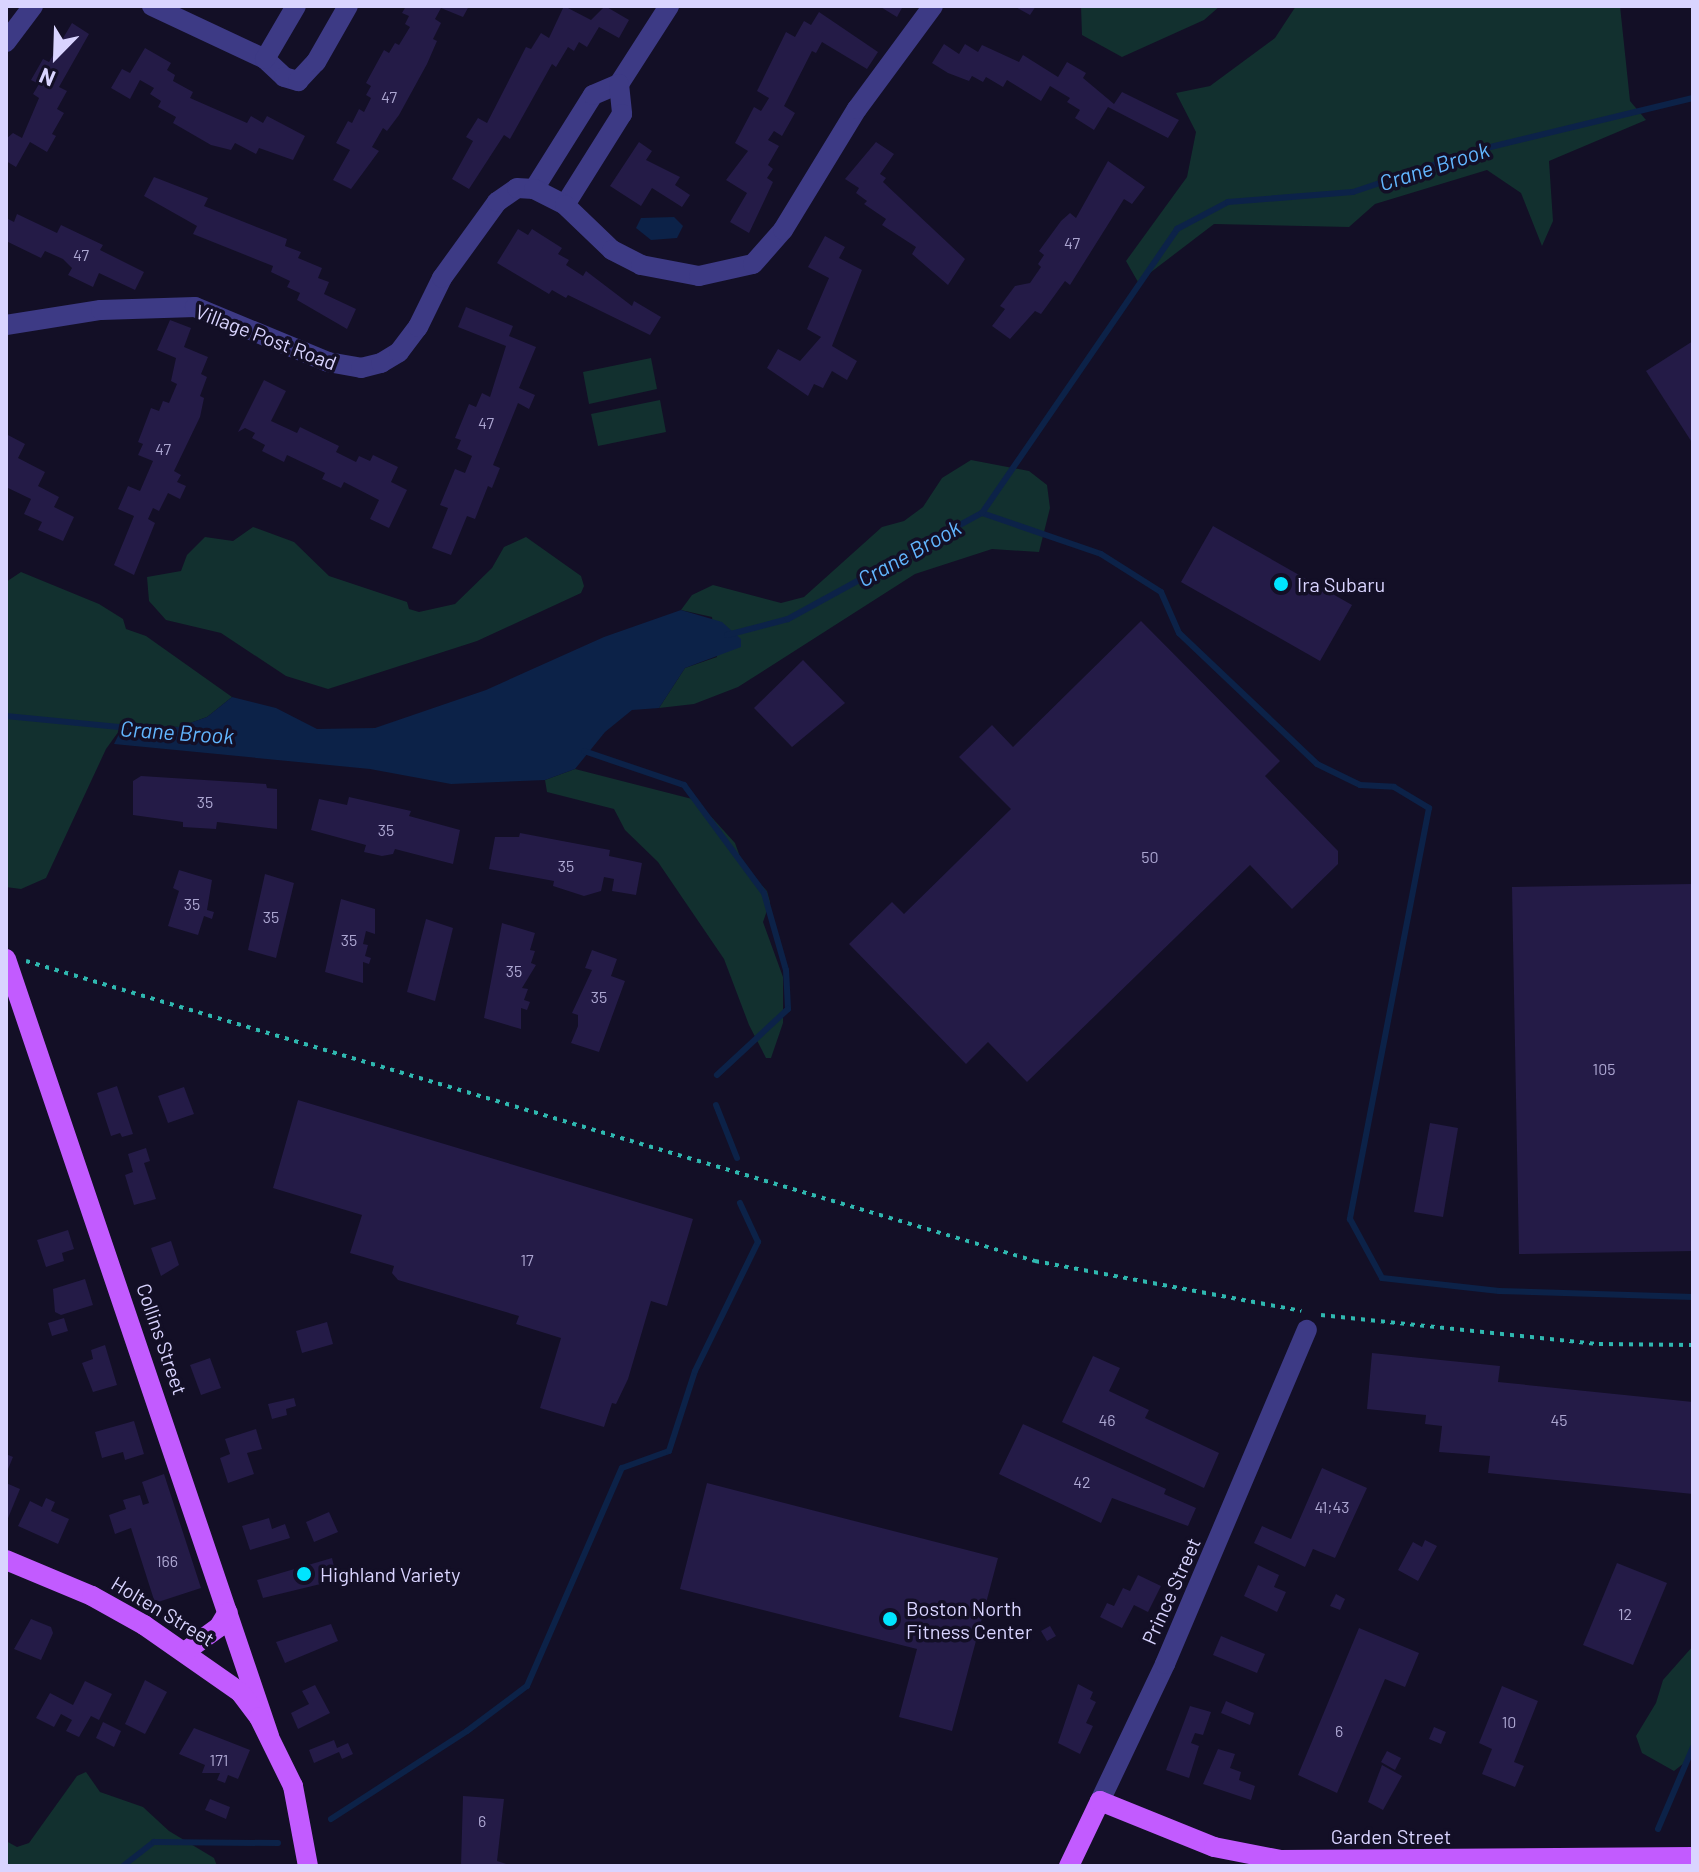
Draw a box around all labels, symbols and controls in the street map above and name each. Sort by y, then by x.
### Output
north arrow [16,16,96,96]
text: N [35,63,58,93]
house number: 47 [381,87,397,107]
water label: Crane Brook [1376,136,1492,196]
house number: 47 [1064,233,1080,253]
house number: 47 [73,245,89,265]
street label: Village Post Road [192,299,340,375]
house number: 47 [478,413,494,433]
house number: 47 [155,439,171,459]
water label: Crane Brook [853,514,965,592]
place label: Ira Subaru [1297,572,1385,596]
marker: Ira Subaru [1272,575,1290,593]
water label: Crane Brook [119,715,235,749]
house number: 35 [197,792,213,812]
house number: 35 [378,820,394,840]
house number: 50 [1141,847,1159,867]
house number: 35 [558,856,574,876]
house number: 35 [184,894,200,914]
house number: 35 [263,907,279,927]
house number: 35 [341,930,357,950]
house number: 35 [506,961,522,981]
house number: 35 [591,987,607,1007]
house number: 105 [1593,1059,1615,1079]
house number: 17 [520,1250,534,1270]
street label: Collins Street [132,1280,192,1398]
house number: 46 [1098,1410,1116,1430]
house number: 45 [1550,1410,1568,1430]
house number: 42 [1073,1472,1091,1492]
house number: 41;43 [1315,1497,1349,1517]
street label: Prince Street [1137,1534,1205,1648]
house number: 166 [156,1551,178,1571]
place label: Highland Variety [320,1562,460,1586]
marker: Highland Variety [295,1565,313,1583]
street label: Holten Street [107,1571,219,1651]
place label: Boston North Fitness Center [906,1596,1032,1643]
house number: 12 [1618,1604,1632,1624]
marker: Boston North Fitness Center [881,1610,899,1628]
house number: 10 [1502,1712,1516,1732]
house number: 6 [1335,1721,1343,1741]
house number: 171 [210,1750,228,1770]
house number: 6 [478,1811,486,1831]
street label: Garden Street [1331,1824,1451,1848]

